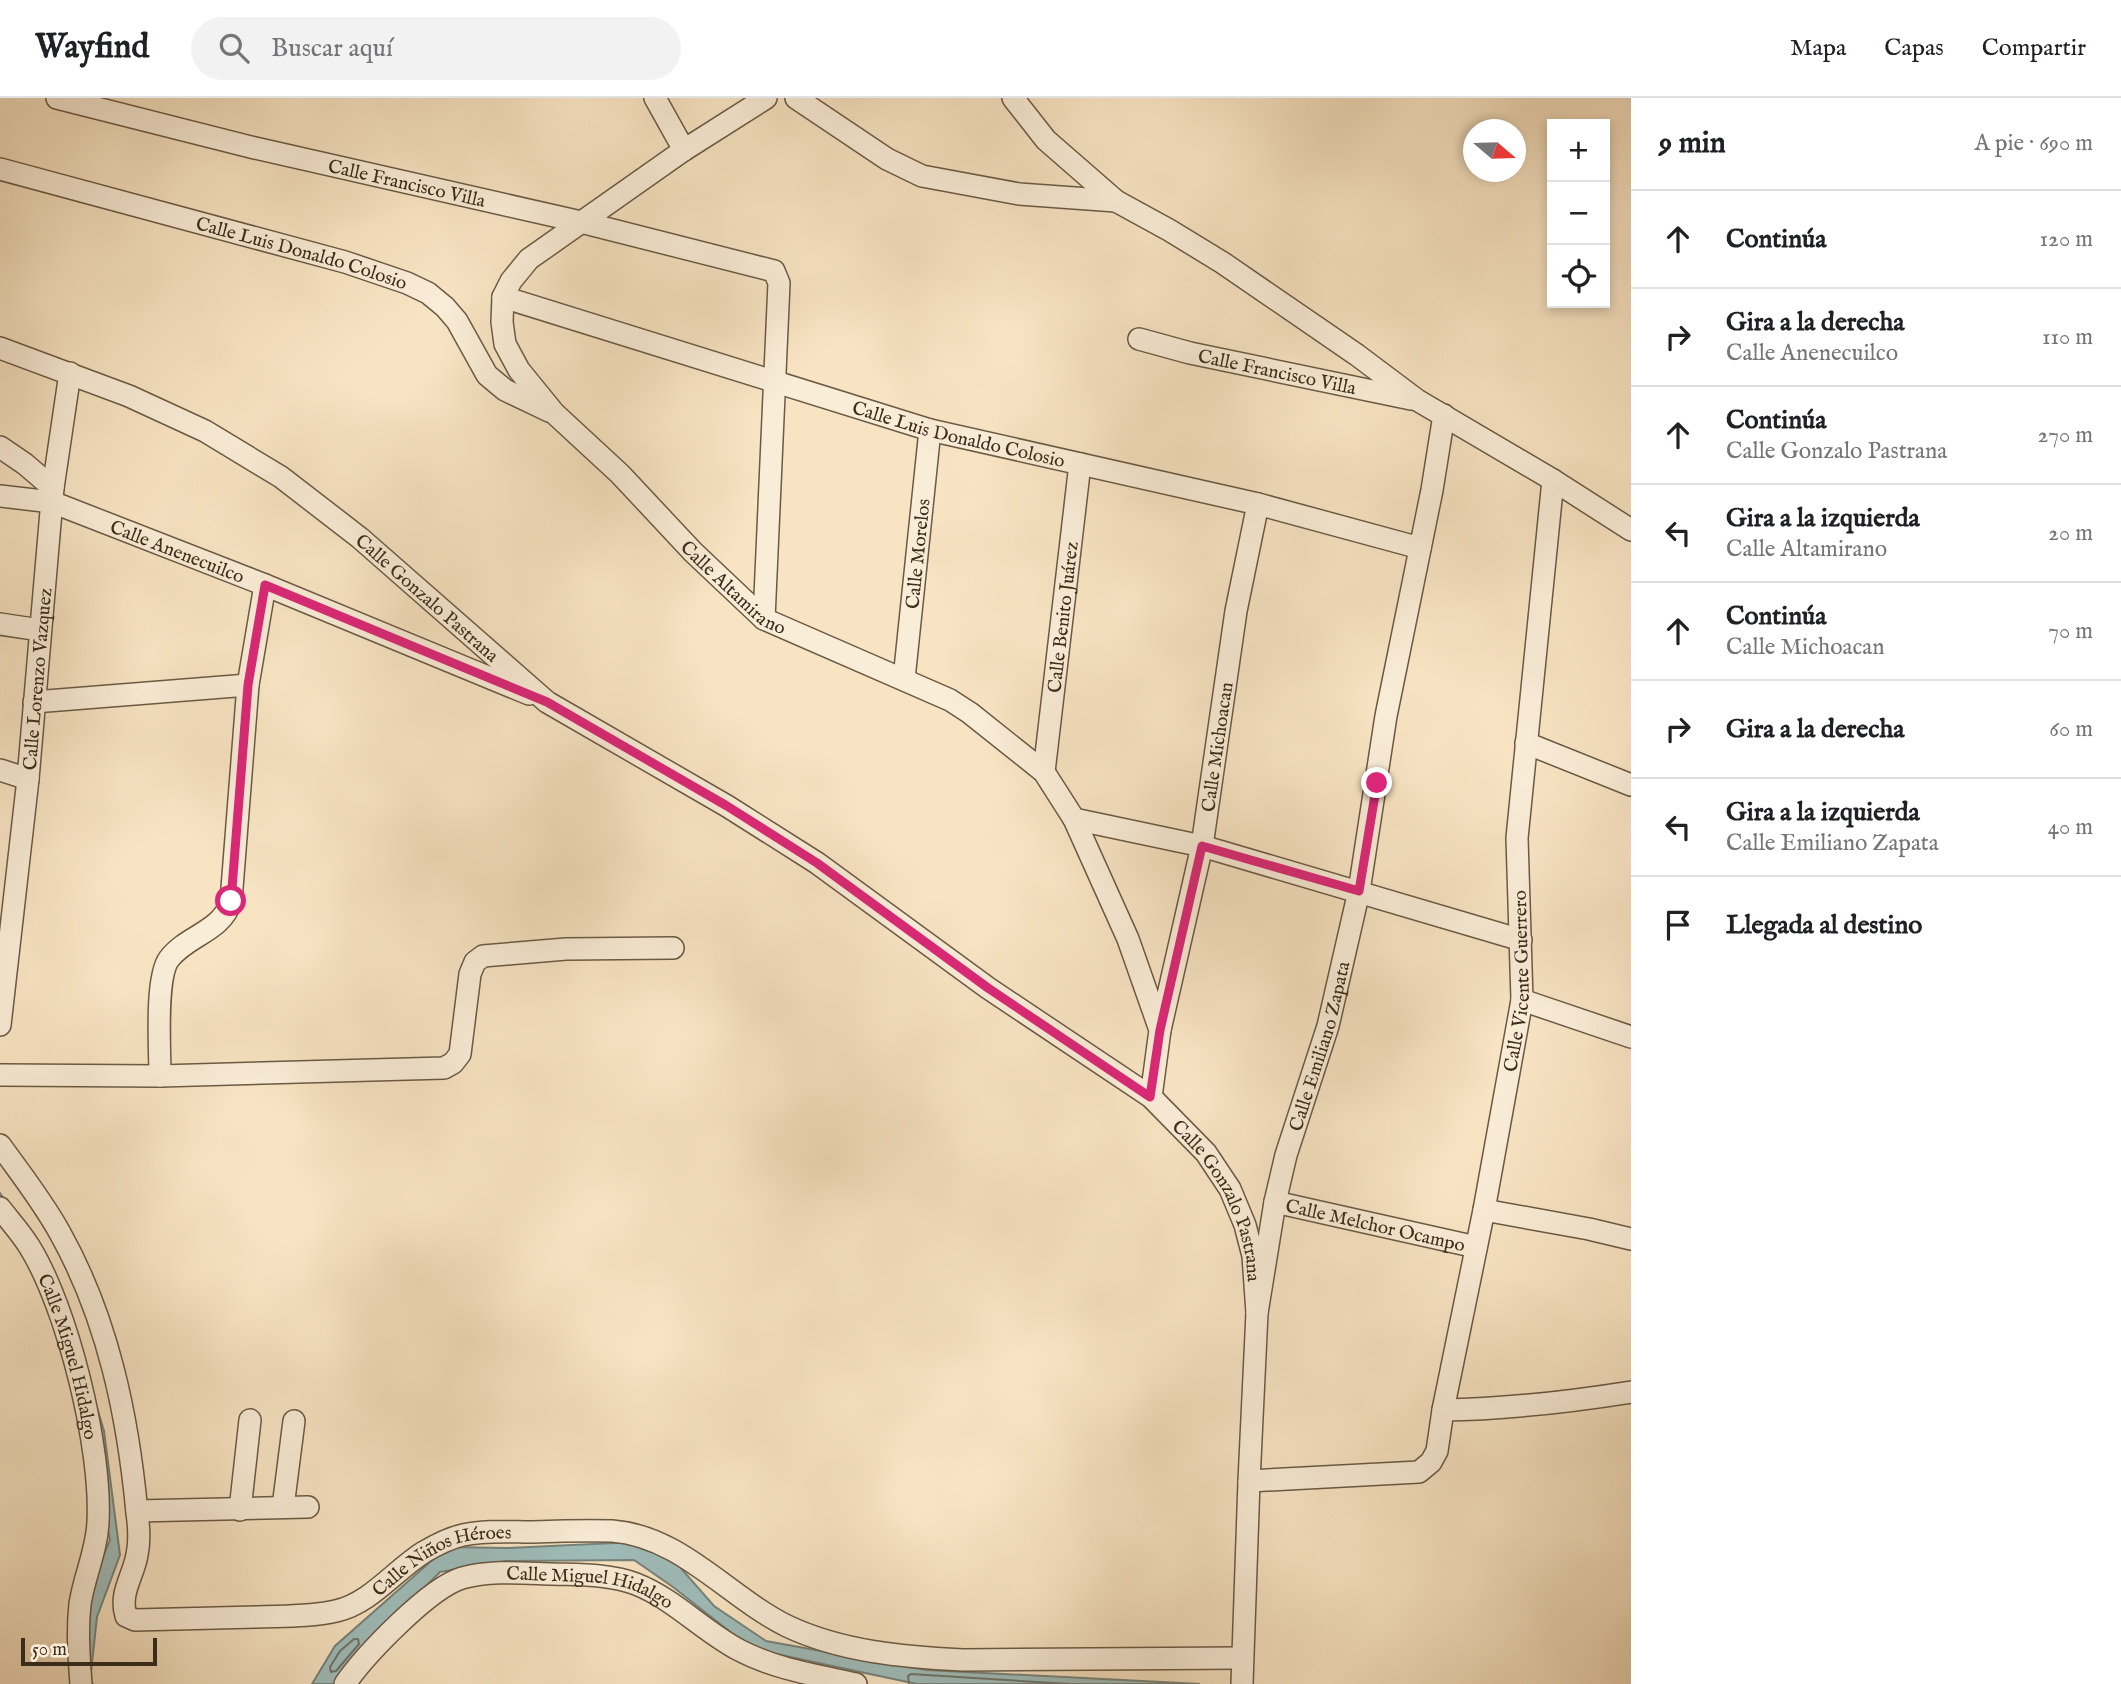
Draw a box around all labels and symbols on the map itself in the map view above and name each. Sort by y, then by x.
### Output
north arrow [1463,119,1526,182]
street label: Calle Francisco Villa [325,155,488,214]
street label: Calle Luis Donaldo Colosio [193,212,410,296]
street label: Calle Francisco Villa [1196,345,1359,401]
street label: Calle Luis Donaldo Colosio [849,396,1067,474]
street label: Calle Morelos [901,498,937,610]
street label: Calle Anenecuilco [106,516,247,590]
street label: Calle Gonzalo Pastrana [350,530,504,669]
street label: Calle Altamirano [674,536,789,641]
street label: Calle Benito Juárez [1043,540,1085,694]
street label: Calle Lorenzo Vazquez [19,587,58,771]
street label: Calle Michoacan [1197,680,1240,814]
route end [1361,767,1392,798]
route start [215,885,246,916]
street label: Calle Vicente Guerrero [1499,890,1536,1074]
street label: Calle Emiliano Zapata [1285,958,1357,1135]
street label: Calle Gonzalo Pastrana [1166,1115,1265,1283]
street label: Calle Melchor Ocampo [1283,1195,1467,1258]
street label: Calle Miguel Hidalgo [31,1270,102,1442]
street label: Calle Niños Héroes [368,1522,512,1603]
street label: Calle Miguel Hidalgo [506,1563,677,1615]
scale bar [21,1635,158,1667]

